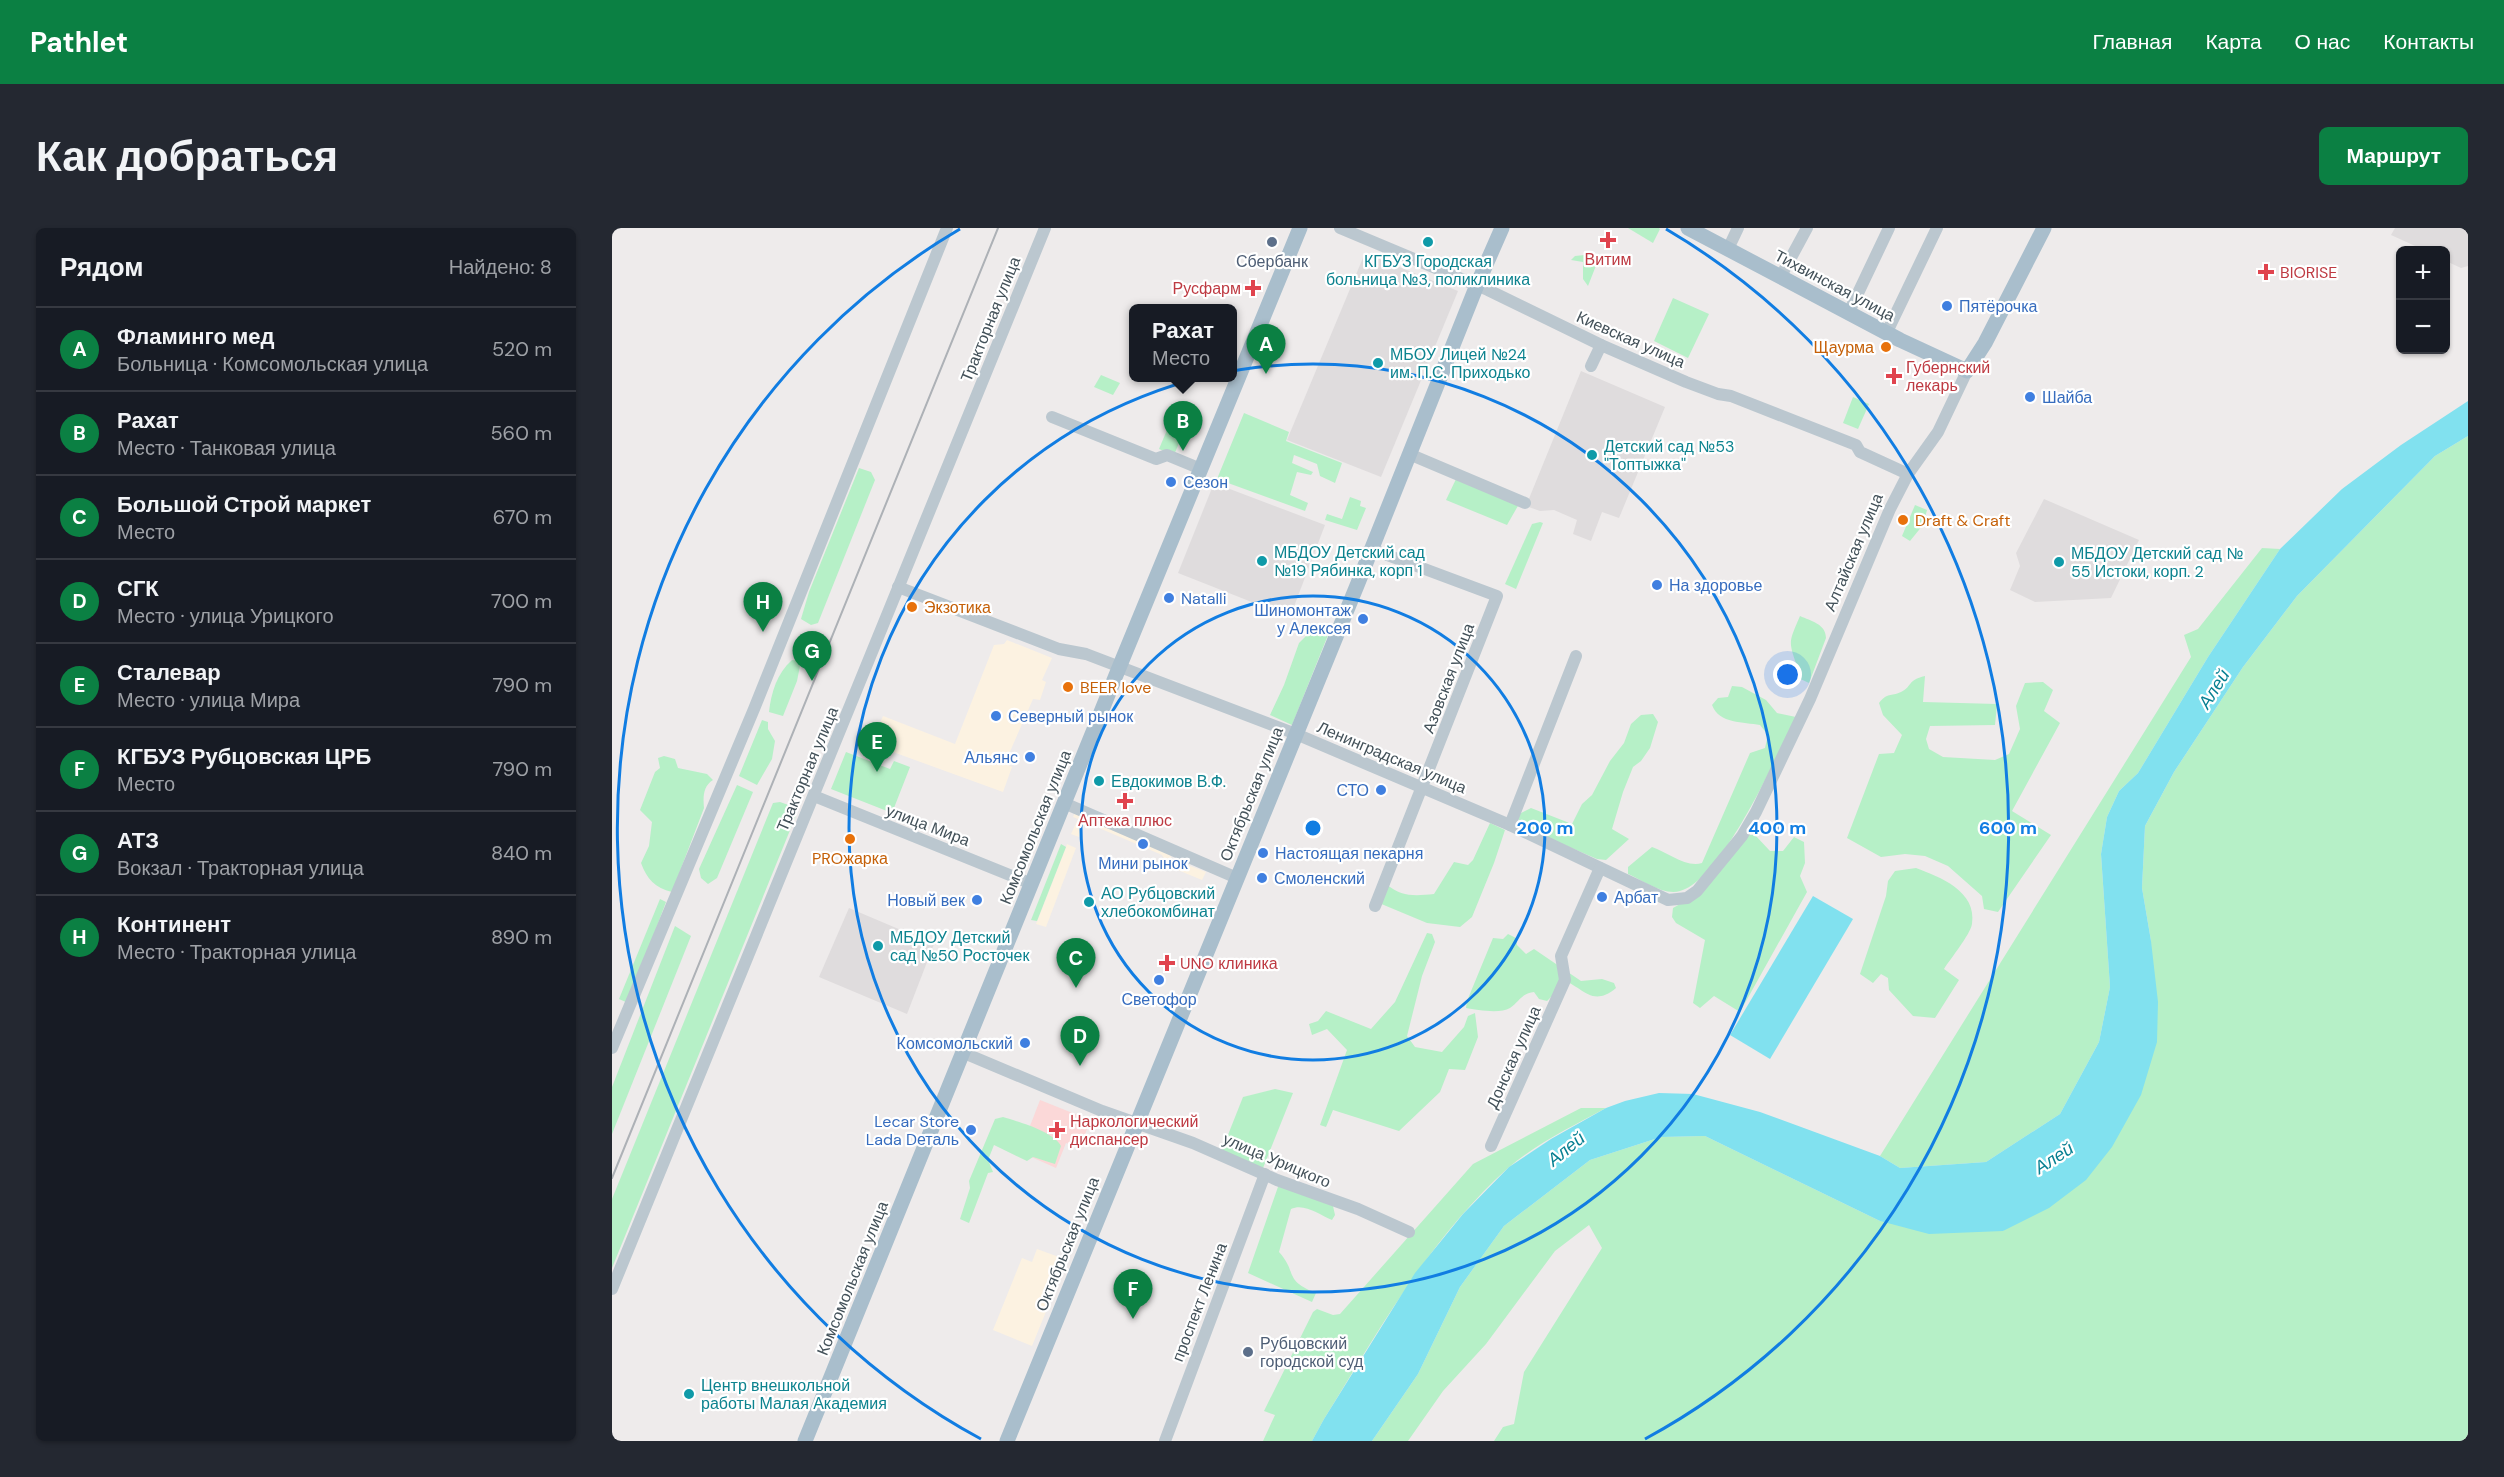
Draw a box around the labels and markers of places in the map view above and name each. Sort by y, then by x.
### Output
marker: Витим [1601,233,1615,247]
marker: Сбербанк [1265,235,1279,249]
marker: КГБУЗ Городская больница №3, поликлиника [1421,235,1435,249]
place label: Витим [1585,249,1631,270]
place label: Сбербанк [1236,251,1309,272]
place label: КГБУЗ Городская больница №3, поликлиника [1326,251,1530,290]
place label: BIORISE [2280,262,2337,283]
marker: BIORISE [2257,263,2275,281]
place label: Русфарм [1173,278,1241,299]
marker: Русфарм [1246,281,1260,295]
place label: Пятёрочка [1959,296,2038,317]
marker: Пятёрочка [1940,299,1954,313]
pin: A [1246,324,1286,374]
place label: Щаурма [1813,337,1874,358]
marker: Щаурма [1879,340,1893,354]
place label: МБОУ Лицей №24 им. П.С. Приходько [1390,344,1531,383]
marker: МБОУ Лицей №24 им. П.С. Приходько [1371,356,1385,370]
place label: Губернский лекарь [1906,357,1990,396]
marker: Губернский лекарь [1887,369,1901,383]
place label: Шайба [2042,387,2092,408]
marker: Шайба [2023,390,2037,404]
pin: B [1164,402,1202,451]
place label: Детский сад №53 ''Топтыжка'' [1604,436,1734,475]
marker: Детский сад №53 ''Топтыжка'' [1585,448,1599,462]
place label: Сезон [1183,472,1228,493]
marker: Сезон [1164,475,1178,489]
place label: Draft & Craft [1915,510,2010,531]
marker: Draft & Craft [1896,513,1910,527]
place label: МБДОУ Детский сад №19 Рябинка, корп 1 [1274,542,1426,581]
place label: МБДОУ Детский сад № 55 Истоки, корп. 2 [2071,543,2243,582]
marker: МБДОУ Детский сад №19 Рябинка, корп 1 [1255,554,1269,568]
marker: МБДОУ Детский сад № 55 Истоки, корп. 2 [2052,555,2066,569]
place label: На здоровье [1669,575,1763,596]
marker: На здоровье [1650,578,1664,592]
pin: H [744,582,782,632]
place label: Natalli [1181,588,1227,609]
marker: Natalli [1162,591,1176,605]
place label: Экзотика [924,597,991,618]
marker: Экзотика [905,600,919,614]
place label: Шиномонтаж у Алексея [1254,600,1351,639]
marker: Шиномонтаж у Алексея [1356,612,1370,626]
pin: G [792,632,832,681]
place label: BEER love [1080,677,1151,698]
marker: BEER love [1061,680,1075,694]
place label: Северный рынок [1008,706,1134,727]
marker: Северный рынок [989,709,1003,723]
pin: E [858,722,896,772]
place label: Альянс [964,747,1018,768]
marker: Альянс [1023,750,1037,764]
place label: Евдокимов В.Ф. [1111,771,1226,792]
marker: Евдокимов В.Ф. [1092,774,1106,788]
place label: СТО [1336,780,1369,801]
marker: СТО [1374,783,1388,797]
marker: Аптека плюс [1118,794,1132,808]
place label: Аптека плюс [1078,810,1172,831]
centre of rings [1303,818,1323,838]
marker: PROжарка [843,832,857,846]
marker: Мини рынок [1136,837,1150,851]
place label: Настоящая пекарня [1275,843,1423,864]
marker: Настоящая пекарня [1256,846,1270,860]
place label: PROжарка [812,848,888,869]
place label: Мини рынок [1098,853,1189,874]
place label: Смоленский [1274,868,1365,889]
marker: Смоленский [1255,871,1269,885]
place label: АО Рубцовский хлебокомбинат [1101,883,1216,922]
place label: Арбат [1614,887,1659,908]
place label: Новый век [887,890,966,911]
marker: Арбат [1595,890,1609,904]
marker: Новый век [970,893,984,907]
marker: АО Рубцовский хлебокомбинат [1082,895,1096,909]
place label: МБДОУ Детский сад №50 Росточек [890,927,1030,966]
pin: C [1056,938,1096,988]
marker: МБДОУ Детский сад №50 Росточек [871,939,885,953]
place label: UNO клиника [1180,953,1278,974]
marker: UNO клиника [1158,954,1176,972]
marker: Светофор [1152,973,1166,987]
place label: Светофор [1121,989,1197,1010]
pin: D [1060,1016,1100,1066]
place label: Комсомольский [897,1033,1013,1054]
marker: Комсомольский [1018,1036,1032,1050]
place label: Lecar Store Lada Dеталь [866,1111,959,1150]
place label: Наркологический диспансер [1070,1111,1198,1150]
marker: Наркологический диспансер [1048,1121,1066,1139]
marker: Lecar Store Lada Dеталь [964,1123,978,1137]
pin: F [1114,1270,1152,1319]
place label: Рубцовский городской суд [1260,1333,1364,1372]
marker: Рубцовский городской суд [1241,1345,1255,1359]
place label: Центр внешкольной работы Малая Академия [701,1375,887,1414]
marker: Центр внешкольной работы Малая Академия [682,1387,696,1401]

